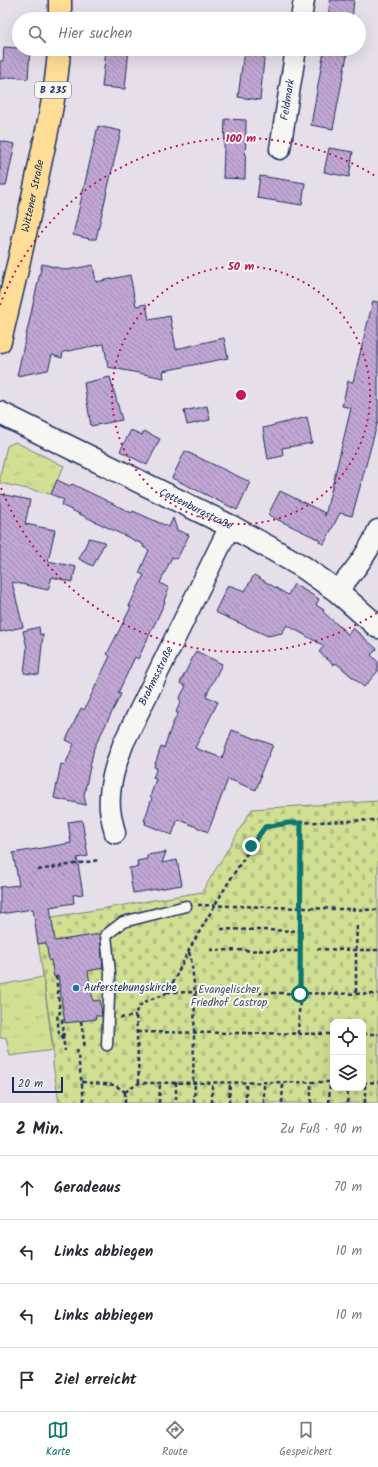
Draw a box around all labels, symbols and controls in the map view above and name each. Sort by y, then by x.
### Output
search box [12,12,366,56]
text: Hier suchen [58,22,132,46]
icon: search [26,23,48,45]
street label: Feldmark [276,77,300,122]
road number: B 235 [35,82,71,98]
text: 100 m [226,129,256,148]
street label: Wittener Straße [17,158,50,234]
text: 50 m [227,257,255,276]
centre of rings [234,388,248,402]
street label: Cottenburgstraße [156,483,236,535]
street label: Brahmsstraße [134,643,179,709]
route end [242,837,260,855]
place label: Auferstehungskirche [84,979,177,997]
park label: Evangelischer Friedhof Castrop [191,981,268,1012]
marker: Auferstehungskirche [71,983,81,993]
route start [291,985,309,1003]
map controls [330,1019,366,1091]
button: locate [330,1019,366,1055]
button: layers [330,1055,366,1091]
scale bar [12,1075,63,1094]
text: 20 m [18,1075,43,1093]
text: 2 Min. [16,1116,63,1143]
text: Zu Fuß · 90 m [280,1119,362,1140]
text: Geradeaus [54,1176,121,1200]
icon: ahead [16,1177,38,1199]
text: 70 m [334,1177,362,1198]
text: Links abbiegen [54,1240,153,1264]
icon: left [16,1241,38,1263]
text: 10 m [336,1241,362,1262]
text: Links abbiegen [54,1304,153,1328]
icon: left [16,1305,38,1327]
text: 10 m [336,1305,362,1326]
text: Ziel erreicht [54,1368,137,1392]
icon: arrive [16,1369,38,1391]
tab: Karte [46,1419,70,1461]
tab: Route [162,1419,188,1461]
tab: Gespeichert [279,1419,332,1461]

